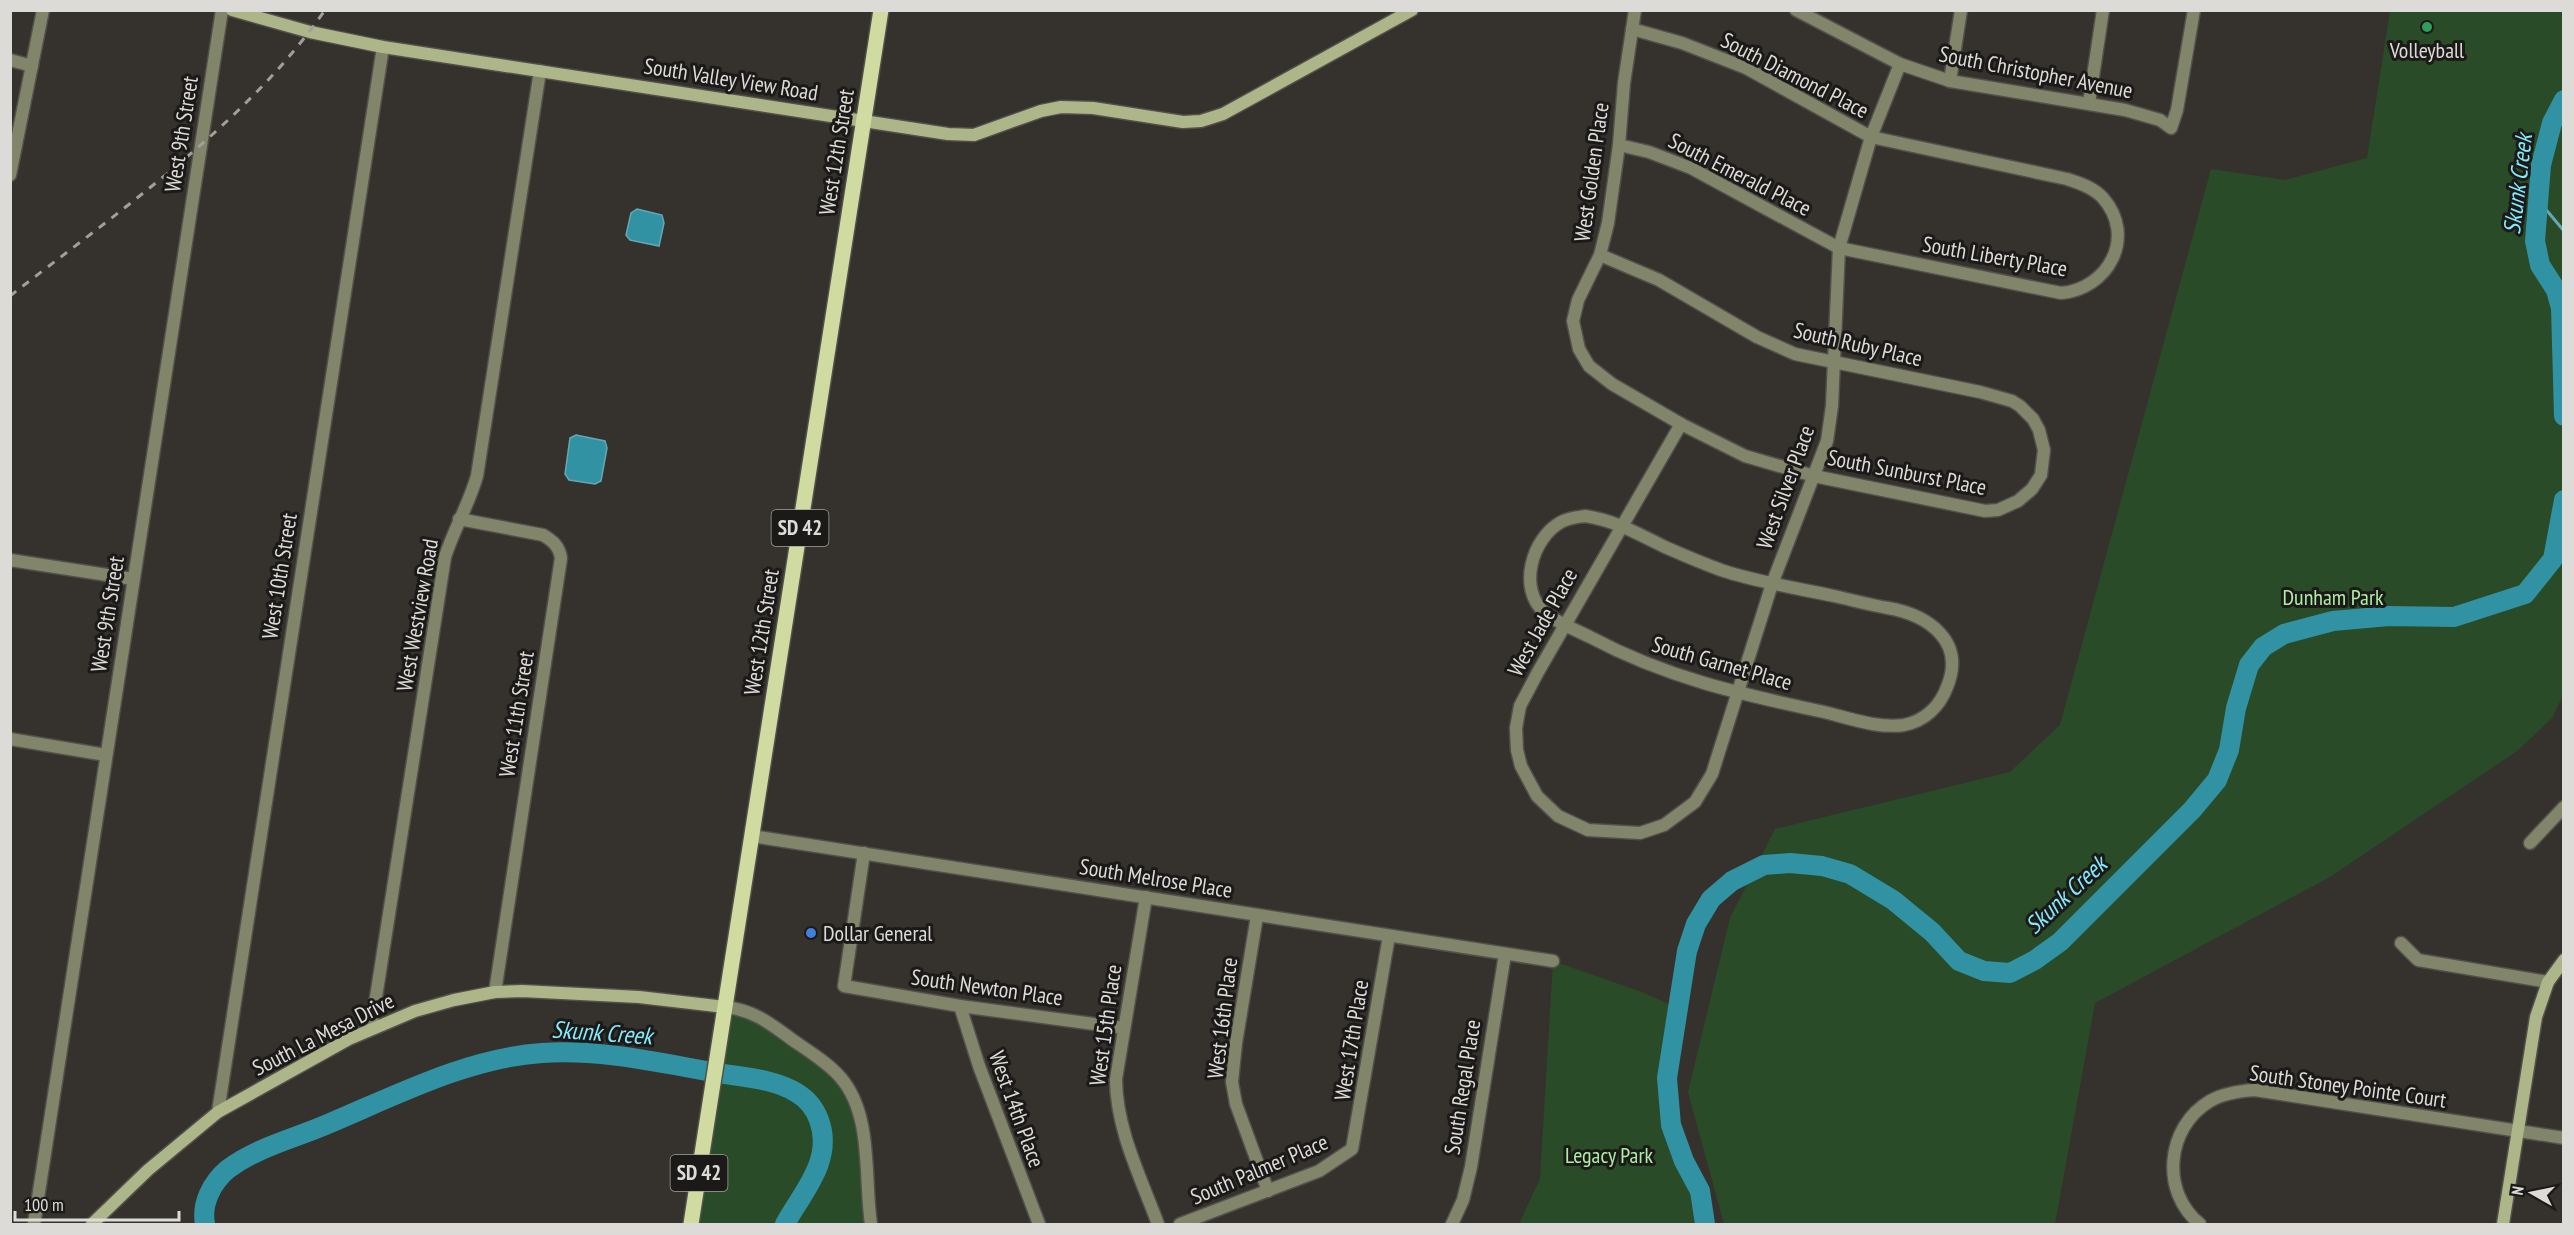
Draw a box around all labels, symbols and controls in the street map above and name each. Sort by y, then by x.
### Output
marker: Volleyball [2420,20,2434,34]
street label: South Diamond Place [1716,26,1874,124]
place label: Volleyball [2389,36,2465,64]
street label: South Christopher Avenue [1937,40,2135,104]
street label: South Valley View Road [642,51,820,107]
street label: West 9th Street [158,74,204,194]
street label: West 12th Street [812,87,860,217]
street label: West Golden Place [1567,101,1615,243]
street label: South Emerald Place [1664,126,1816,222]
water label: Skunk Creek [2496,129,2539,236]
street label: South Liberty Place [1920,229,2070,283]
street label: South Ruby Place [1791,316,1925,372]
street label: West Silver Place [1750,421,1820,553]
street label: South Sunburst Place [1825,443,1989,501]
road number: SD 42 [772,510,828,546]
street label: West 10th Street [255,511,303,641]
street label: West Westview Road [390,537,444,693]
street label: West 9th Street [84,554,130,674]
street label: West Jade Place [1501,563,1583,681]
street label: West 12th Street [737,567,785,697]
park label: Dunham Park [2283,583,2384,611]
street label: South Garnet Place [1649,630,1795,696]
street label: West 11th Street [492,649,540,779]
water label: Skunk Creek [2018,847,2115,940]
street label: South Melrose Place [1078,852,1234,904]
place label: Dollar General [823,919,933,947]
marker: Dollar General [804,926,818,940]
street label: West 16th Place [1201,956,1243,1080]
street label: South Newton Place [909,963,1065,1011]
street label: West 15th Place [1083,963,1127,1087]
street label: West 17th Place [1328,978,1374,1102]
street label: South La Mesa Drive [248,986,398,1082]
water label: Skunk Creek [551,1014,656,1052]
street label: South Regal Place [1438,1018,1486,1156]
street label: West 14th Place [983,1047,1051,1171]
street label: South Stoney Pointe Court [2248,1058,2448,1114]
street label: South Palmer Place [1186,1127,1332,1211]
park label: Legacy Park [1565,1141,1653,1169]
road number: SD 42 [670,1155,728,1191]
north arrow [2502,1163,2562,1223]
scale bar [15,1184,178,1222]
text: N [2507,1185,2528,1196]
text: 100 m [24,1193,64,1216]

